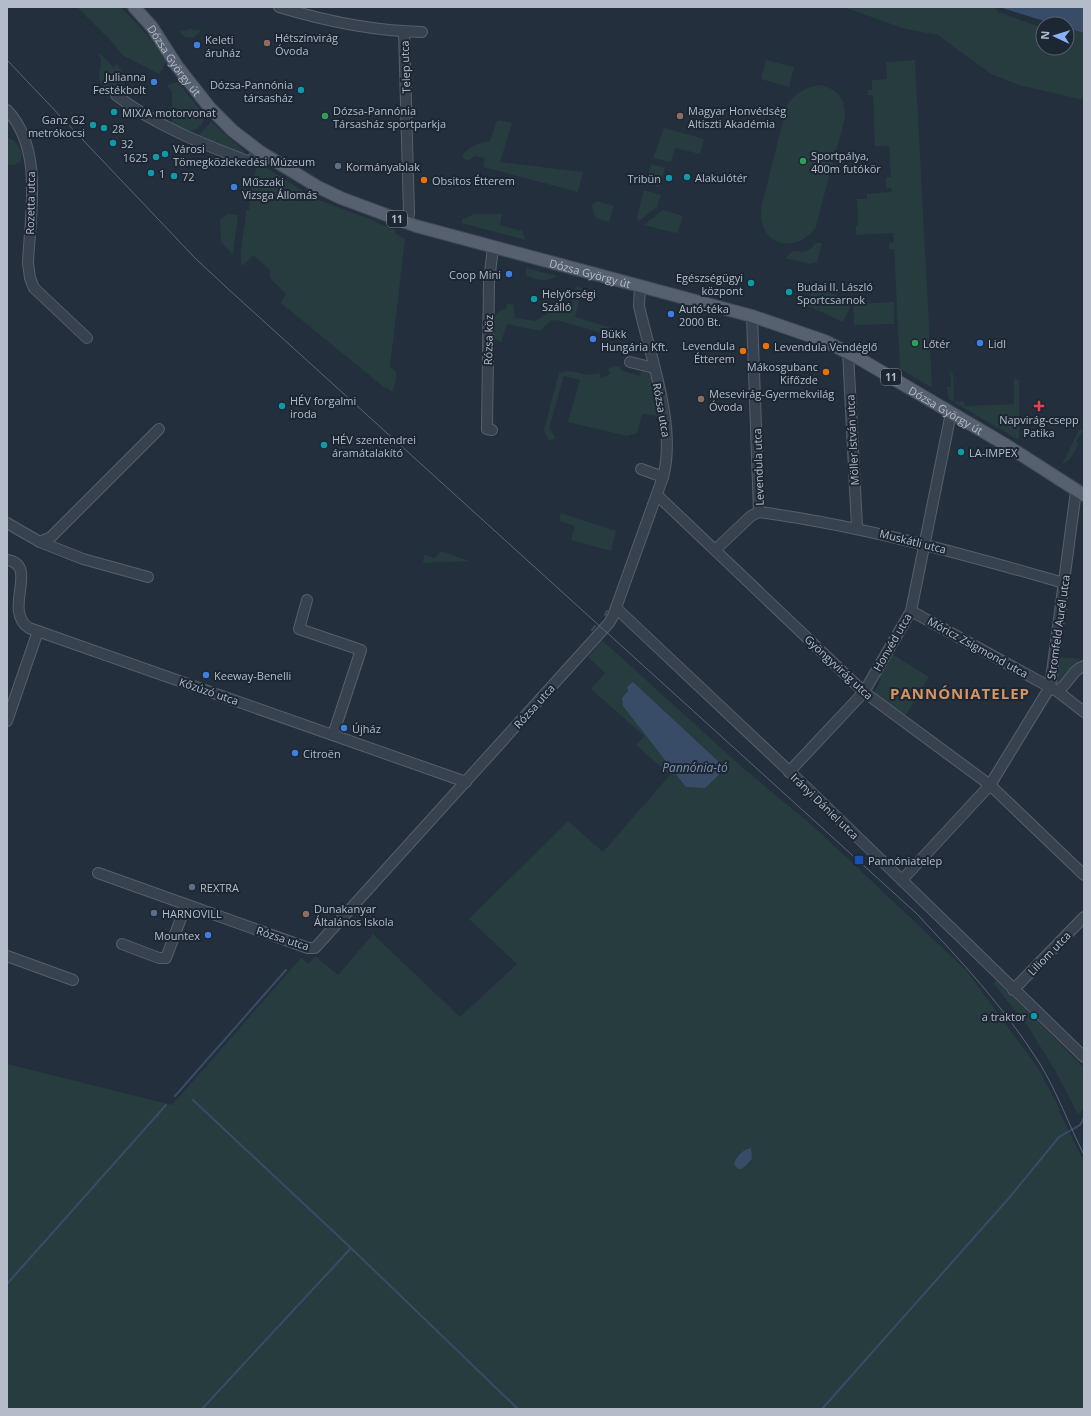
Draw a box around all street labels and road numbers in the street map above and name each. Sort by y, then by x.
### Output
street label: Dózsa György út [145,21,205,99]
street label: Telep utca [397,40,413,94]
street label: Rozetta utca [22,171,38,235]
road number: 11 [387,211,407,227]
street label: Dózsa György út [548,255,633,291]
street label: Rózsa köz [480,315,496,365]
road number: 11 [881,369,901,385]
street label: Rózsa utca [650,382,674,438]
street label: Dózsa György út [906,382,986,437]
street label: Möller István utca [842,394,862,486]
street label: Levendula utca [749,428,767,506]
street label: Muskátli utca [878,525,948,557]
street label: Stromfeld Aurél utca [1043,574,1073,680]
street label: Honvéd utca [869,610,915,674]
street label: Móricz Zsigmond utca [925,613,1031,681]
street label: Gyöngyvirág utca [802,631,876,703]
street label: Kőzúzó utca [177,674,241,708]
street label: Rózsa utca [510,681,558,731]
street label: Irányi Dániel utca [788,770,862,842]
street label: Rózsa utca [255,922,311,954]
street label: Liliom utca [1024,928,1074,978]

